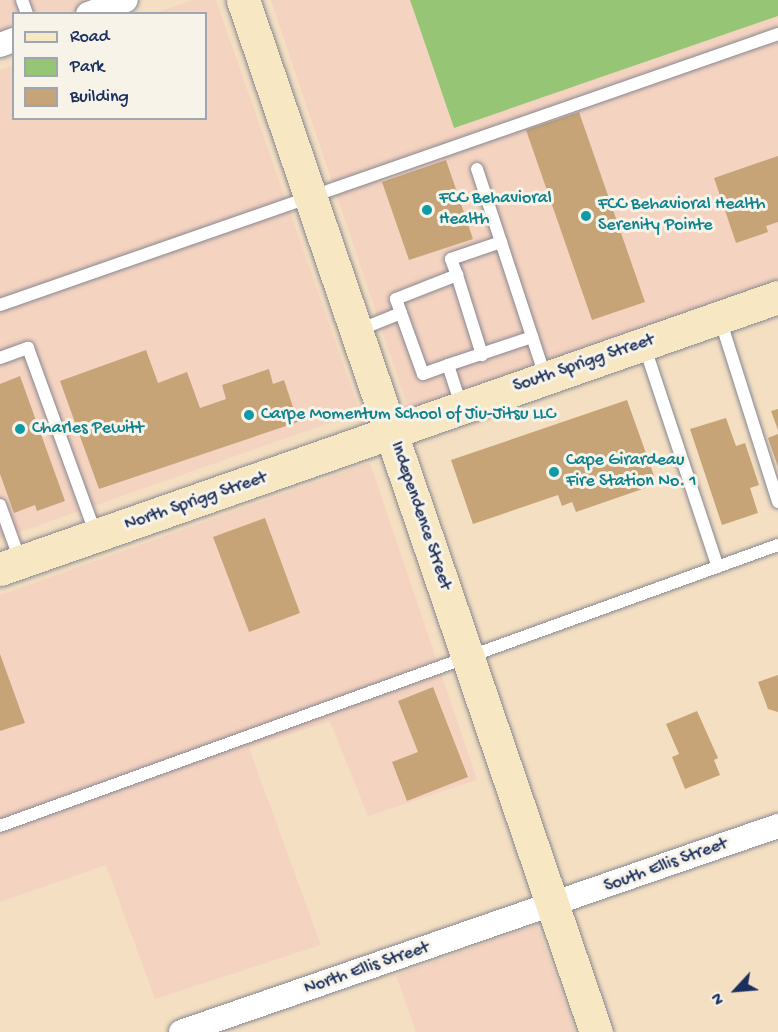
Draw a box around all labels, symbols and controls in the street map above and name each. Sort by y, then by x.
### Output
legend [12,12,207,120]
text: Road [70,27,109,48]
text: Park [70,57,104,78]
text: Building [70,87,129,108]
place label: FCC Behavioral Health [439,189,552,232]
place label: FCC Behavioral Health Serenity Pointe [598,195,765,238]
marker: FCC Behavioral Health [420,203,434,217]
marker: FCC Behavioral Health Serenity Pointe [579,209,593,223]
street label: South Sprigg Street [511,330,657,398]
place label: Carpe Momentum School of Jiu-Jitsu LLC [261,404,556,426]
marker: Carpe Momentum School of Jiu-Jitsu LLC [242,408,256,422]
place label: Charles Pewitt [32,418,144,440]
marker: Charles Pewitt [13,422,27,436]
street label: Independence Street [384,439,456,593]
place label: Cape Girardeau Fire Station No. 1 [566,451,696,494]
marker: Cape Girardeau Fire Station No. 1 [547,465,561,479]
street label: North Sprigg Street [122,468,270,536]
street label: South Ellis Street [602,834,730,898]
street label: North Ellis Street [302,938,432,1000]
north arrow [706,960,766,1020]
text: N [709,989,730,1007]

